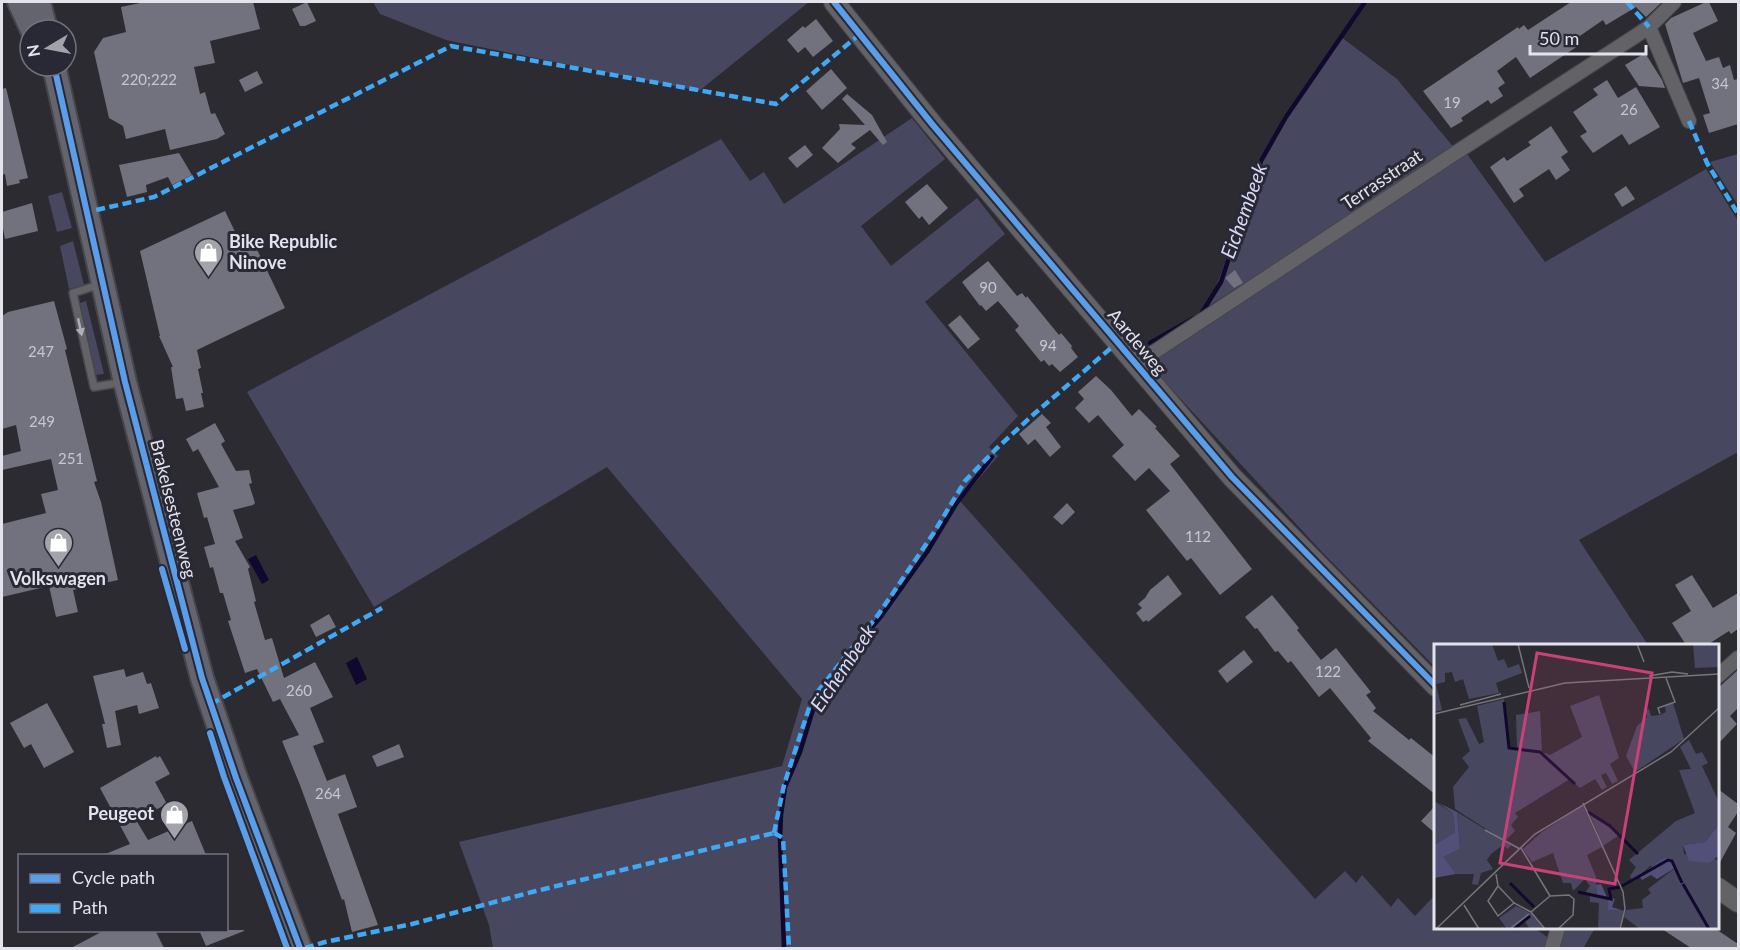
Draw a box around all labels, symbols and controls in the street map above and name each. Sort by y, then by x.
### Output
north arrow [18,18,78,78]
scale bar [1530,18,1646,56]
text: 50 m [1539,27,1579,49]
text: N [22,43,43,58]
house number: 220;222 [121,70,177,88]
house number: 34 [1711,74,1729,92]
house number: 19 [1443,93,1461,111]
house number: 26 [1620,100,1638,118]
street label: Terrasstraat [1337,144,1426,214]
water label: Eichembeek [1215,159,1272,261]
place label: Bike Republic Ninove [229,230,338,273]
shop icon: Bike Republic Ninove [192,236,224,278]
house number: 90 [979,278,997,296]
street label: Aardeweg [1104,304,1172,379]
one-way arrow [76,318,86,336]
house number: 94 [1039,336,1057,354]
house number: 247 [28,342,54,360]
house number: 249 [29,412,55,430]
street label: Brakelsesteenweg [146,437,202,581]
house number: 251 [58,449,84,467]
shop icon: Volkswagen [42,526,74,568]
house number: 112 [1185,527,1211,545]
place label: Volkswagen [9,567,106,589]
water label: Eichembeek [804,619,880,715]
inset map [1434,644,1719,929]
house number: 122 [1315,662,1341,680]
house number: 260 [286,681,312,699]
house number: 264 [315,784,341,802]
shop icon: Peugeot [159,798,191,840]
place label: Peugeot [88,802,154,824]
legend [18,854,228,932]
text: Cycle path [72,866,155,888]
text: Path [72,896,108,918]

